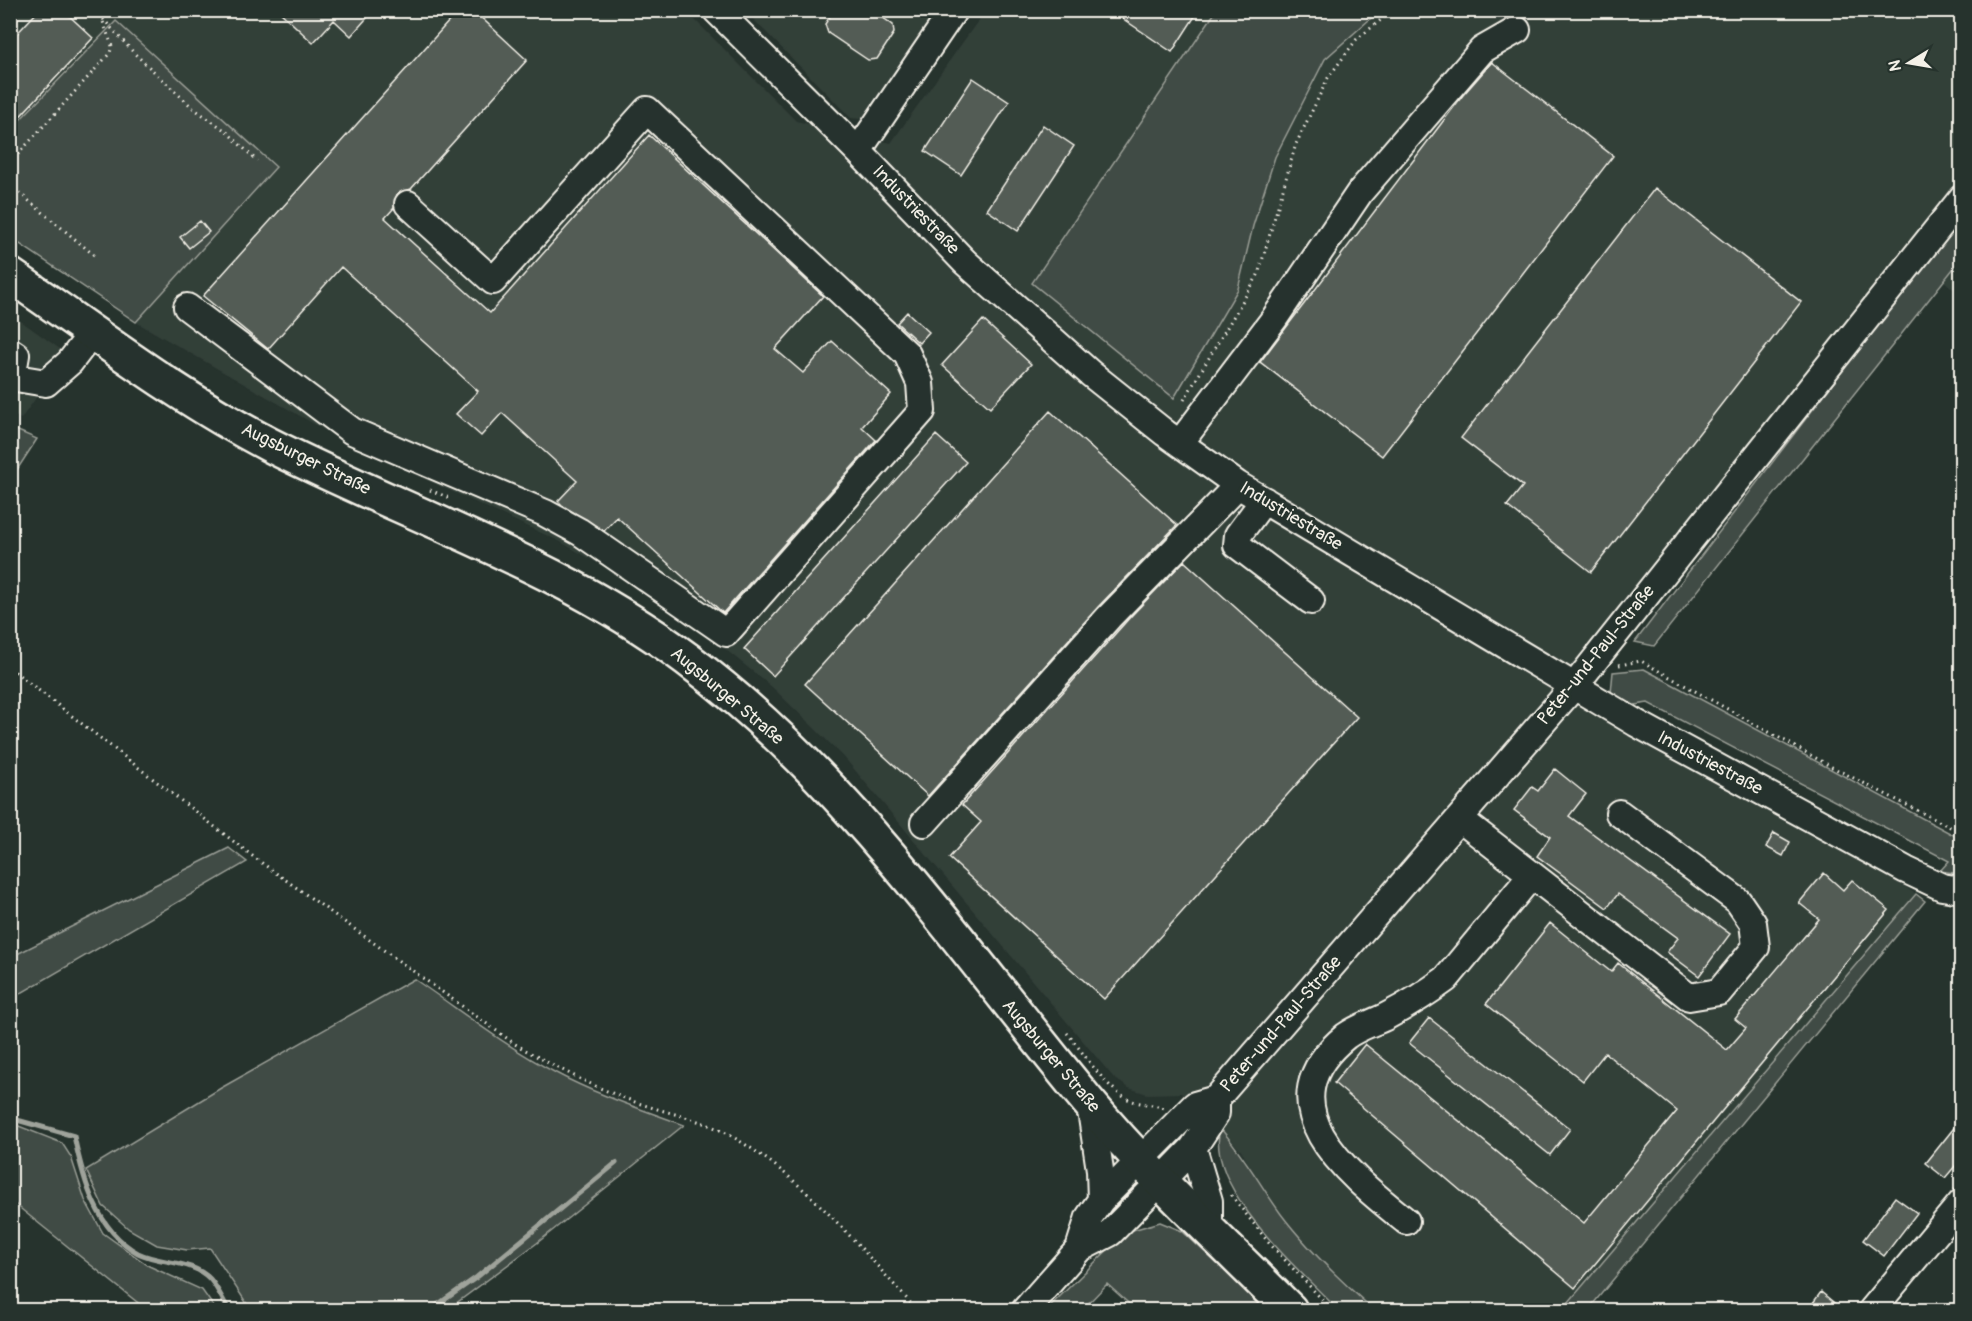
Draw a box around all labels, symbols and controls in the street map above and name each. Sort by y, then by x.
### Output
north arrow [1879,33,1939,93]
text: N [1884,58,1906,73]
street label: Industriestraße [868,160,965,260]
street label: Augsburger Straße [238,418,374,500]
street label: Industriestraße [1235,476,1347,556]
street label: Peter-und-Paul-Straße [1532,580,1660,730]
street label: Augsburger Straße [666,642,788,750]
street label: Industriestraße [1654,726,1767,800]
street label: Peter-und-Paul-Straße [1215,951,1347,1097]
street label: Augsburger Straße [997,995,1105,1117]

